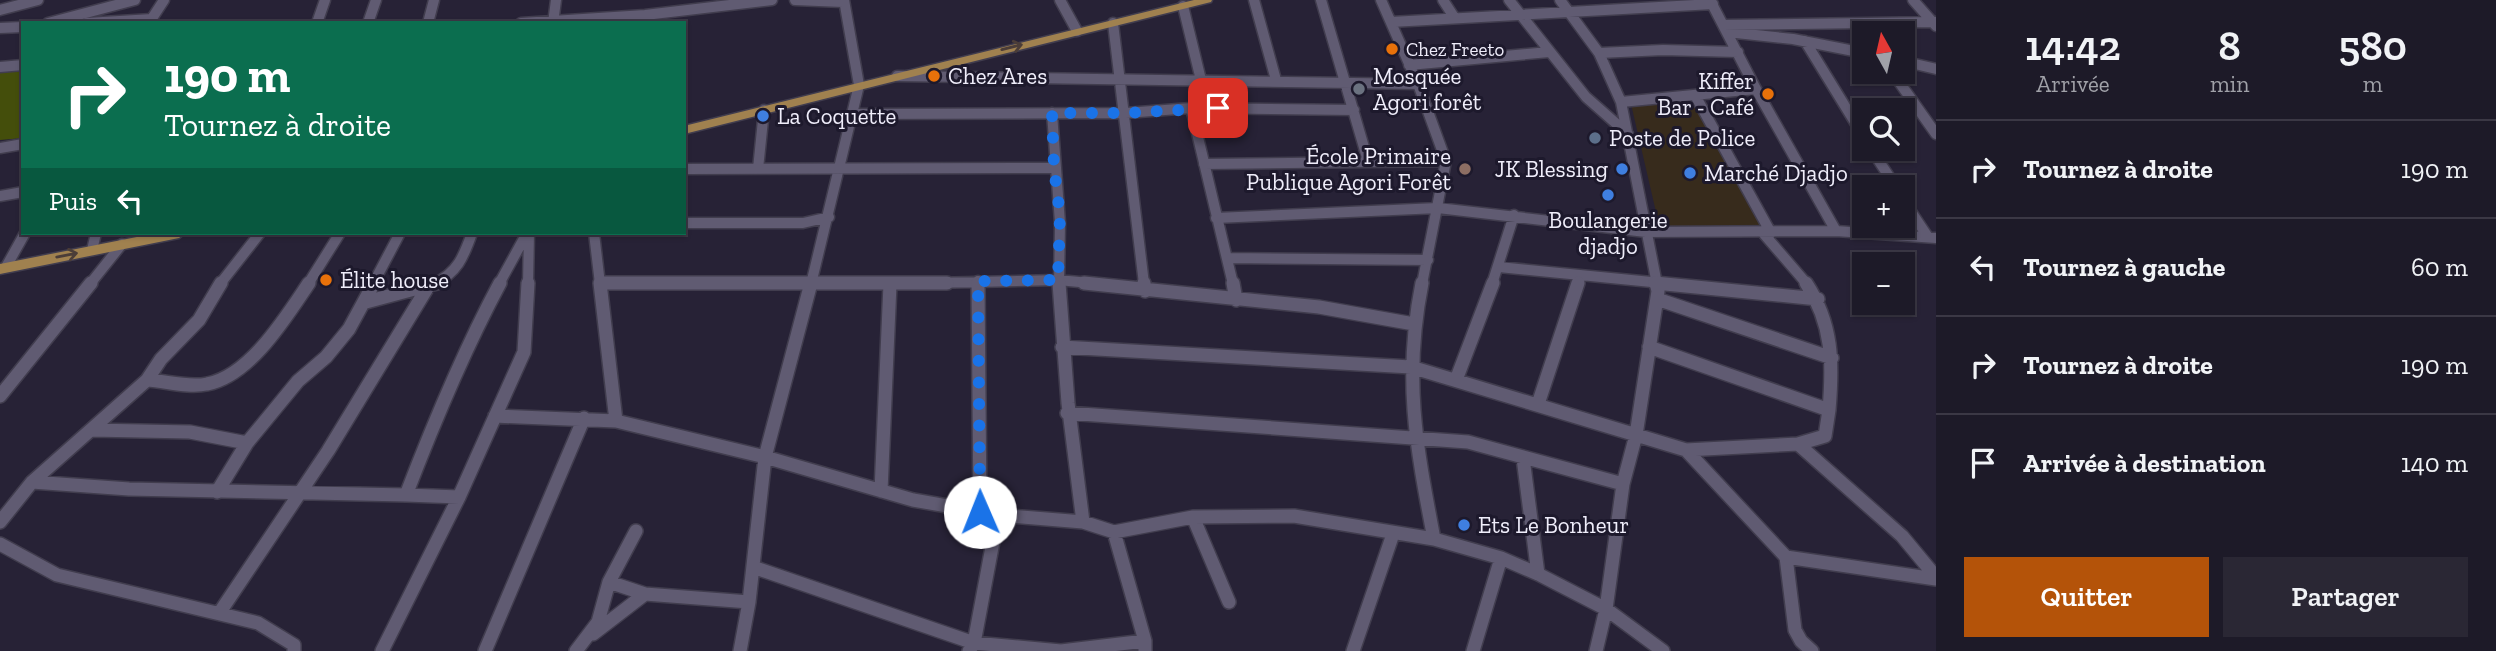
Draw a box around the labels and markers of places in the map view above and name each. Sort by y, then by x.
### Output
place label: Chez Freeto [1406,38,1504,61]
marker: Chez Freeto [1384,41,1400,57]
place label: Chez Ares [948,62,1047,90]
place label: Mosquée Agori forêt [1373,62,1482,116]
place label: Kiffer Bar - Café [1657,67,1754,121]
marker: Chez Ares [926,68,942,84]
pin [1188,78,1248,138]
marker: Mosquée Agori forêt [1351,81,1367,97]
marker: Kiffer Bar - Café [1760,86,1776,102]
place label: La Coquette [777,102,896,130]
marker: La Coquette [755,108,771,124]
place label: Poste de Police [1609,124,1755,152]
marker: Poste de Police [1587,130,1603,146]
place label: École Primaire Publique Agori Forêt [1246,142,1451,196]
place label: JK Blessing [1495,155,1608,183]
place label: Marché Djadjo [1704,159,1848,187]
marker: École Primaire Publique Agori Forêt [1457,161,1473,177]
marker: JK Blessing [1614,161,1630,177]
marker: Marché Djadjo [1682,165,1698,181]
marker: Boulangerie djadjo [1600,187,1616,203]
place label: Boulangerie djadjo [1548,206,1668,260]
place label: Élite house [340,266,449,294]
marker: Élite house [318,272,334,288]
place label: Ets Le Bonheur [1478,511,1629,539]
marker: Ets Le Bonheur [1456,517,1472,533]

